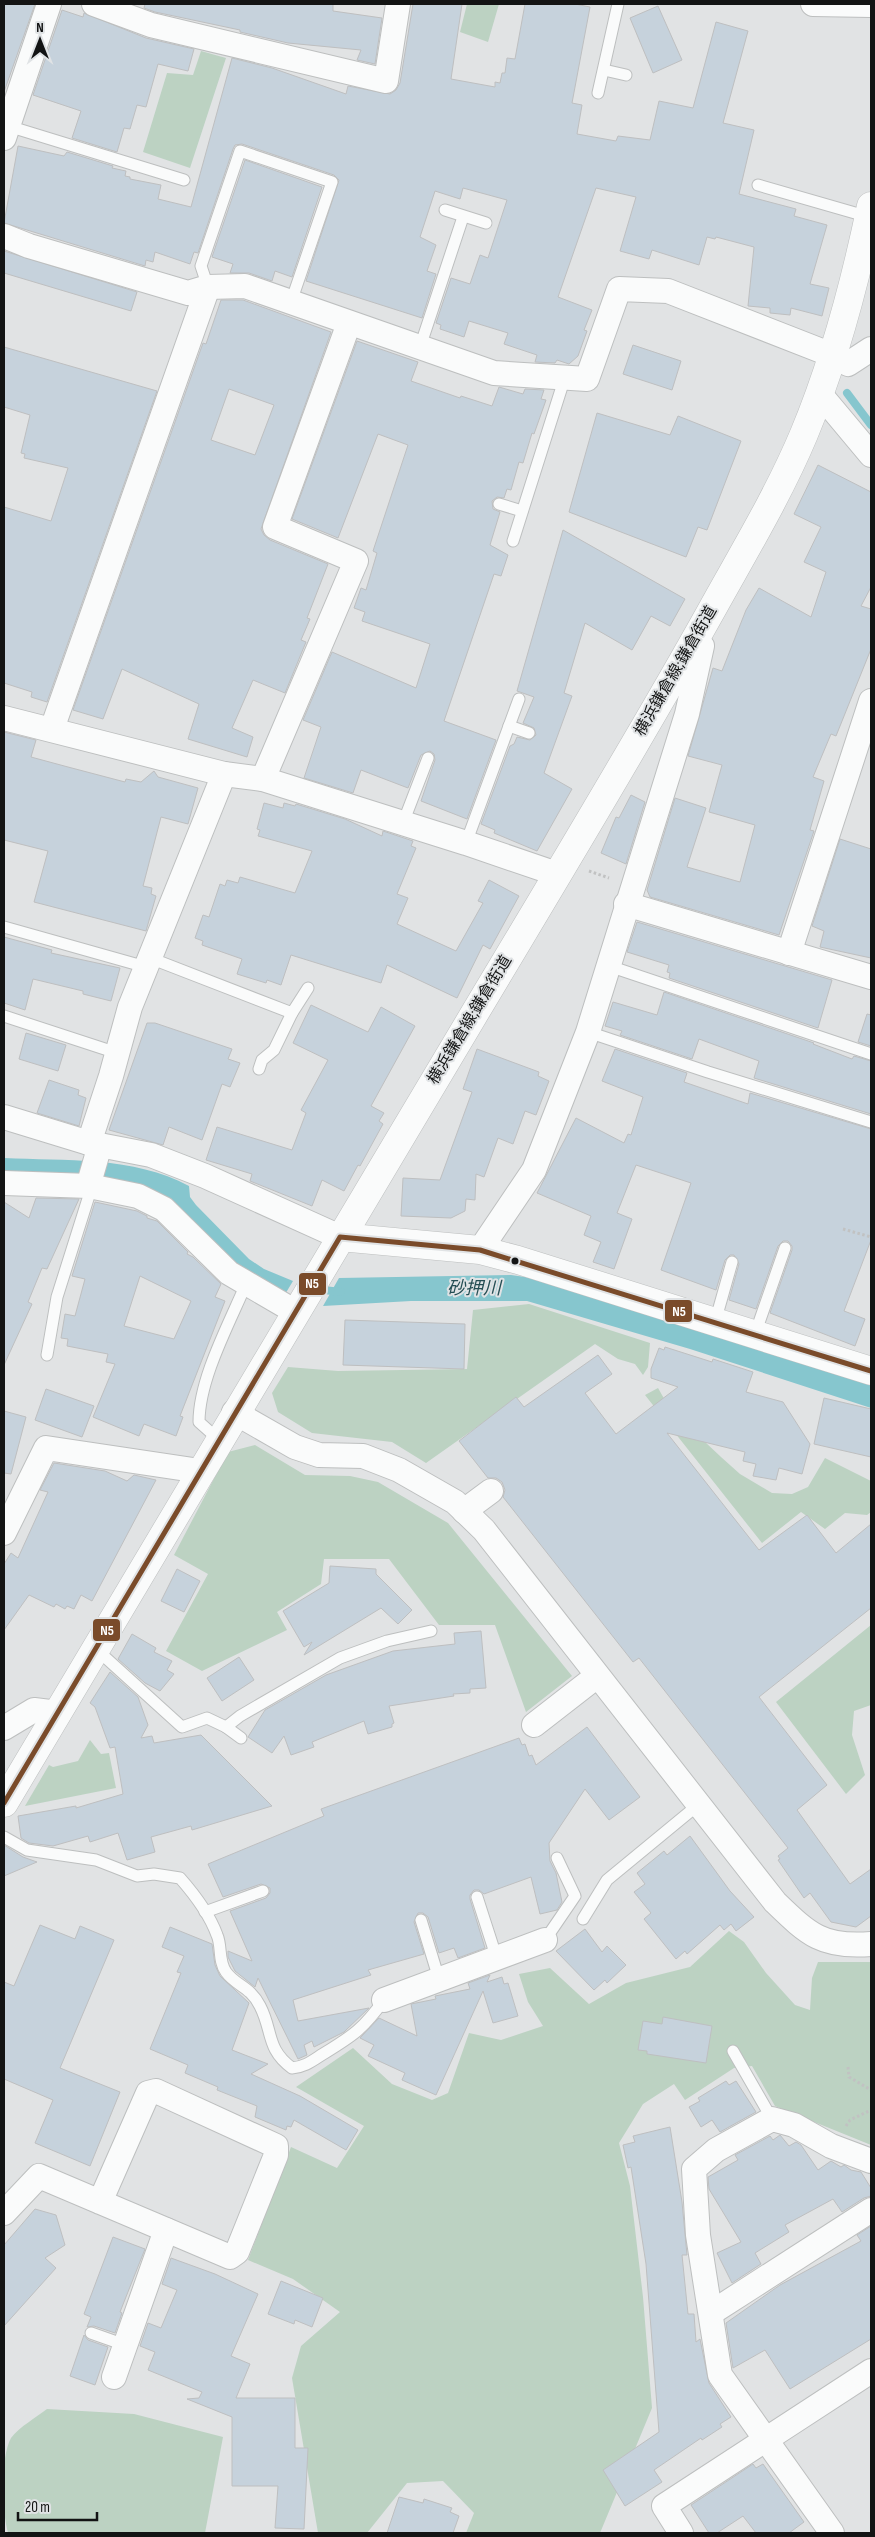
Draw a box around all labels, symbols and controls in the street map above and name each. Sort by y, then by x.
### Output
north arrow [15,15,65,65]
text: N [36,19,44,36]
street label: 横浜鎌倉線;鎌倉街道 [631,603,721,739]
street label: 横浜鎌倉線;鎌倉街道 [424,952,516,1088]
unlabelled marker [510,1256,520,1266]
line badge: N5 [298,1272,327,1296]
text: N5 [305,1275,319,1292]
water label: 砂押川 [447,1278,503,1299]
line badge: N5 [664,1299,693,1323]
text: N5 [672,1303,686,1320]
line badge: N5 [92,1618,121,1642]
text: N5 [100,1622,114,1639]
scale bar [18,2490,96,2522]
text: 20 m [25,2498,50,2517]

